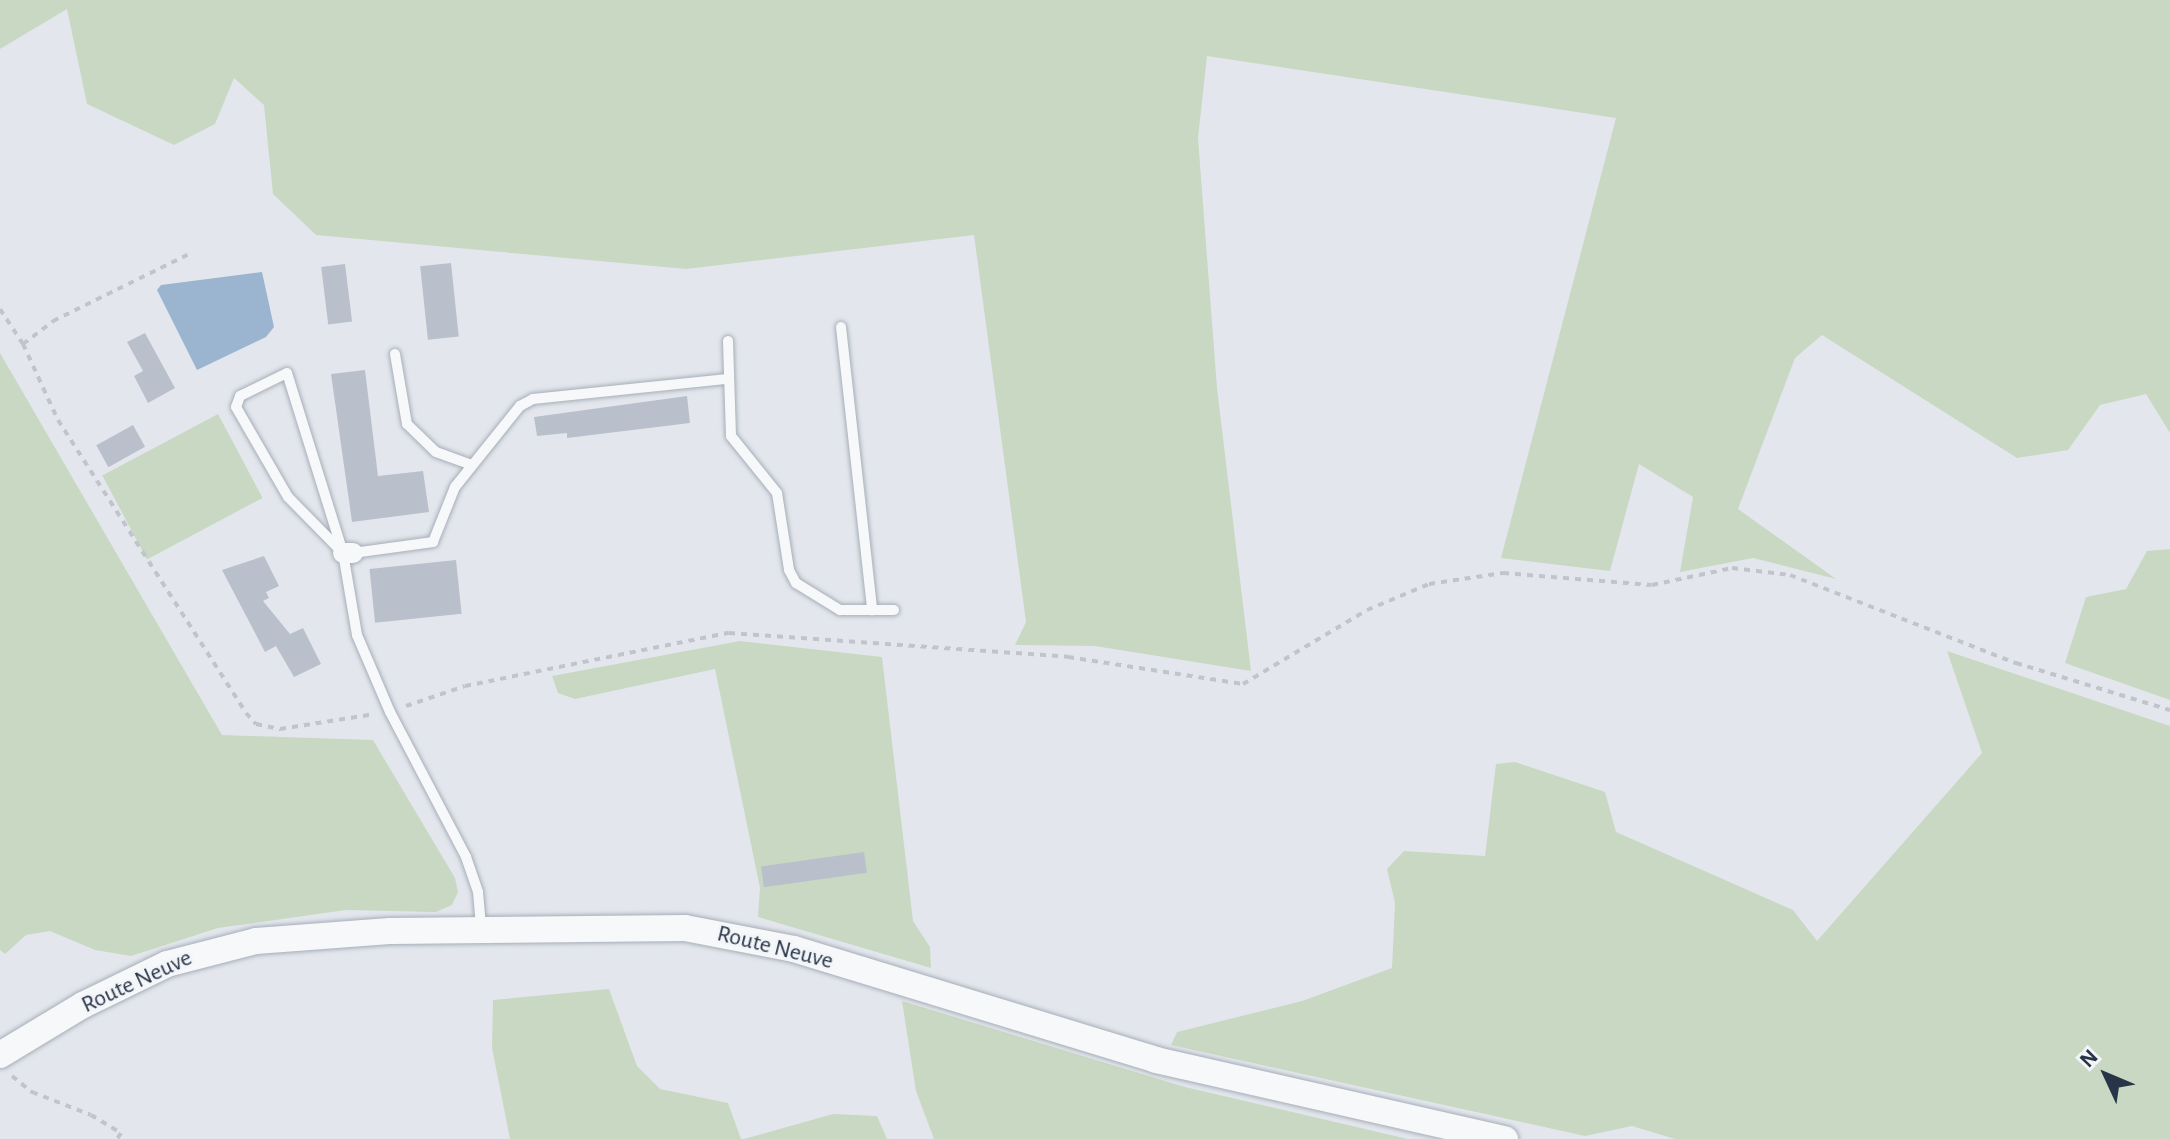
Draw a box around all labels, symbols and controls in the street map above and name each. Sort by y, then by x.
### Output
street label: Route Neuve [714,920,836,976]
street label: Route Neuve [77,944,197,1020]
north arrow [2066,1035,2146,1115]
text: N [2076,1045,2102,1071]

